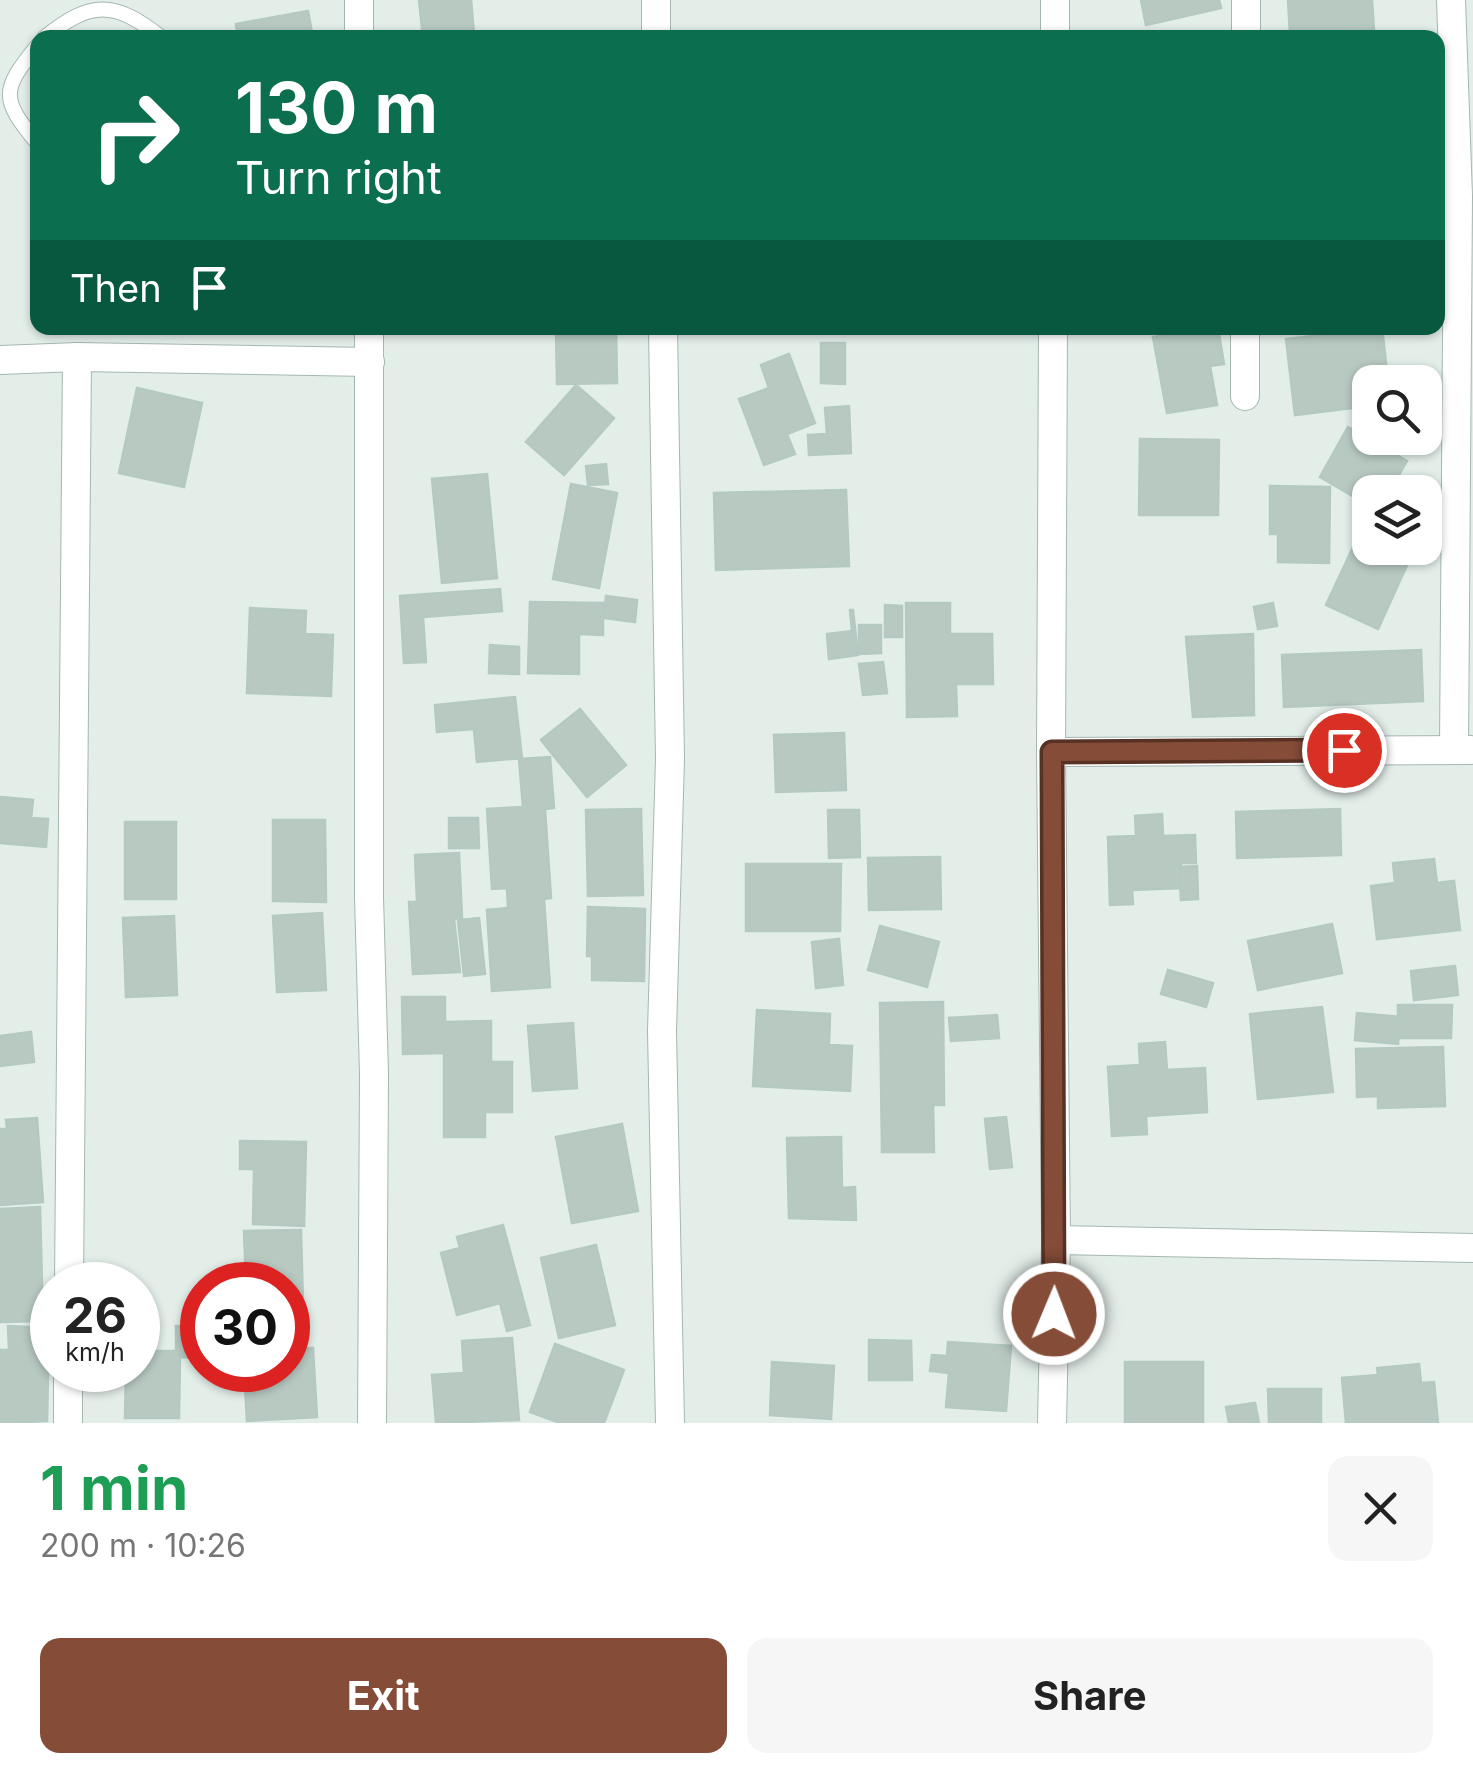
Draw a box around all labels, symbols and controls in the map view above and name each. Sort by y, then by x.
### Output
text: 130 m [235,65,438,150]
icon: right [70,70,200,200]
text: Turn right [235,150,442,205]
icon: arrive [182,260,237,315]
text: Then [70,265,162,311]
map controls [1352,365,1442,565]
button: search [1352,365,1442,455]
button: layers [1352,475,1442,565]
pin [1302,708,1387,793]
icon: arrive [1317,723,1372,778]
speed limit sign: 30 [180,1262,310,1392]
position arrow [1002,1262,1106,1366]
text: 26 [63,1285,127,1345]
text: km/h [65,1337,125,1367]
text: 1 min [40,1452,188,1524]
button: close [1328,1456,1433,1561]
text: 200 m · 10:26 [40,1526,246,1565]
button: Exit [40,1638,727,1753]
button: Share [747,1638,1433,1753]

